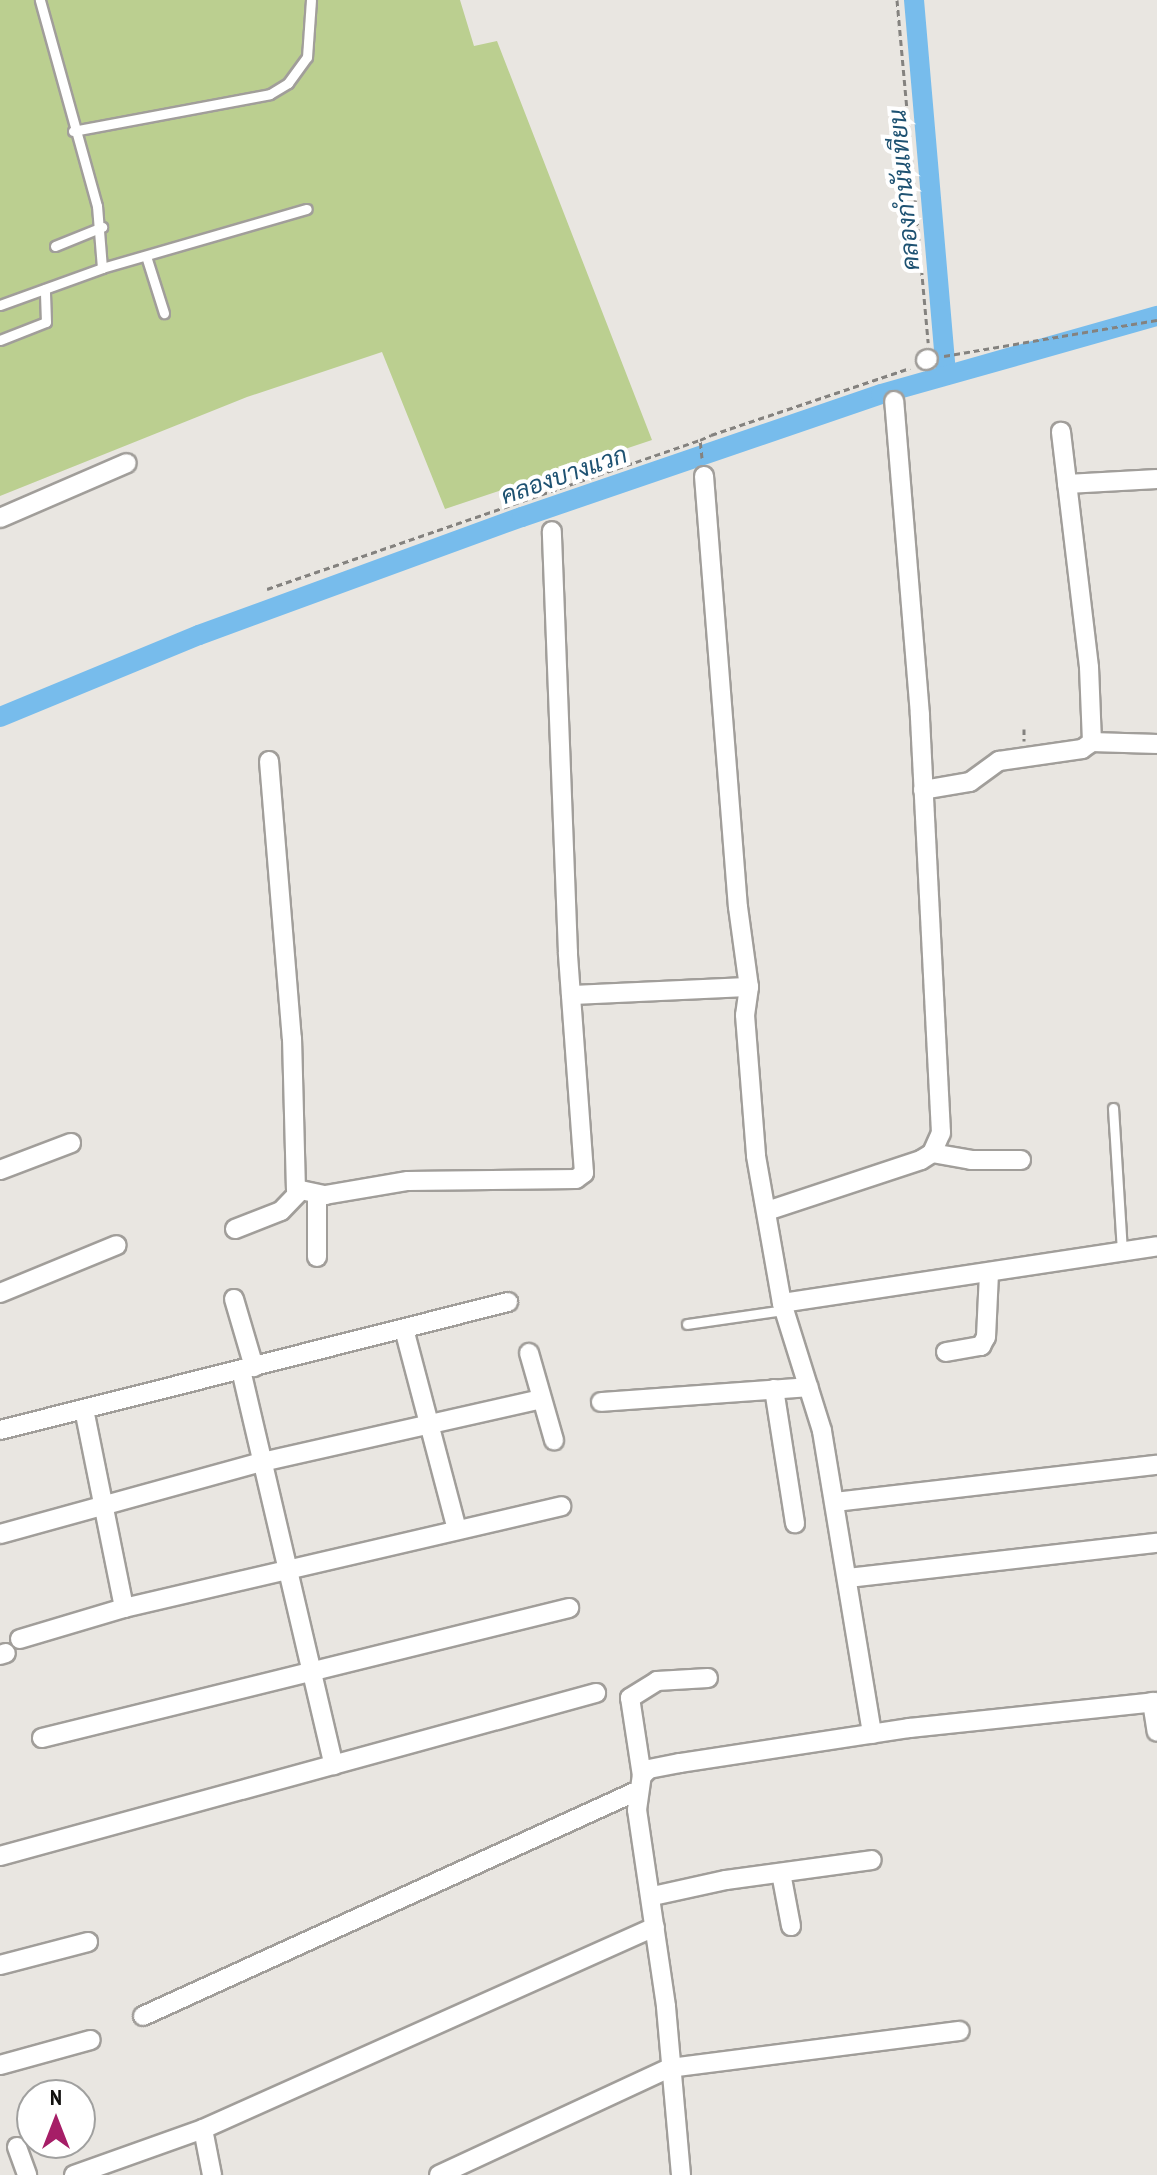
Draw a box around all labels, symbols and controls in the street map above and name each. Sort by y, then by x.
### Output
water label: คลองกำนันเทียน [883,108,925,272]
water label: คลองบางแวก [497,440,631,510]
north arrow [16,2079,96,2159]
text: N [50,2083,62,2111]

